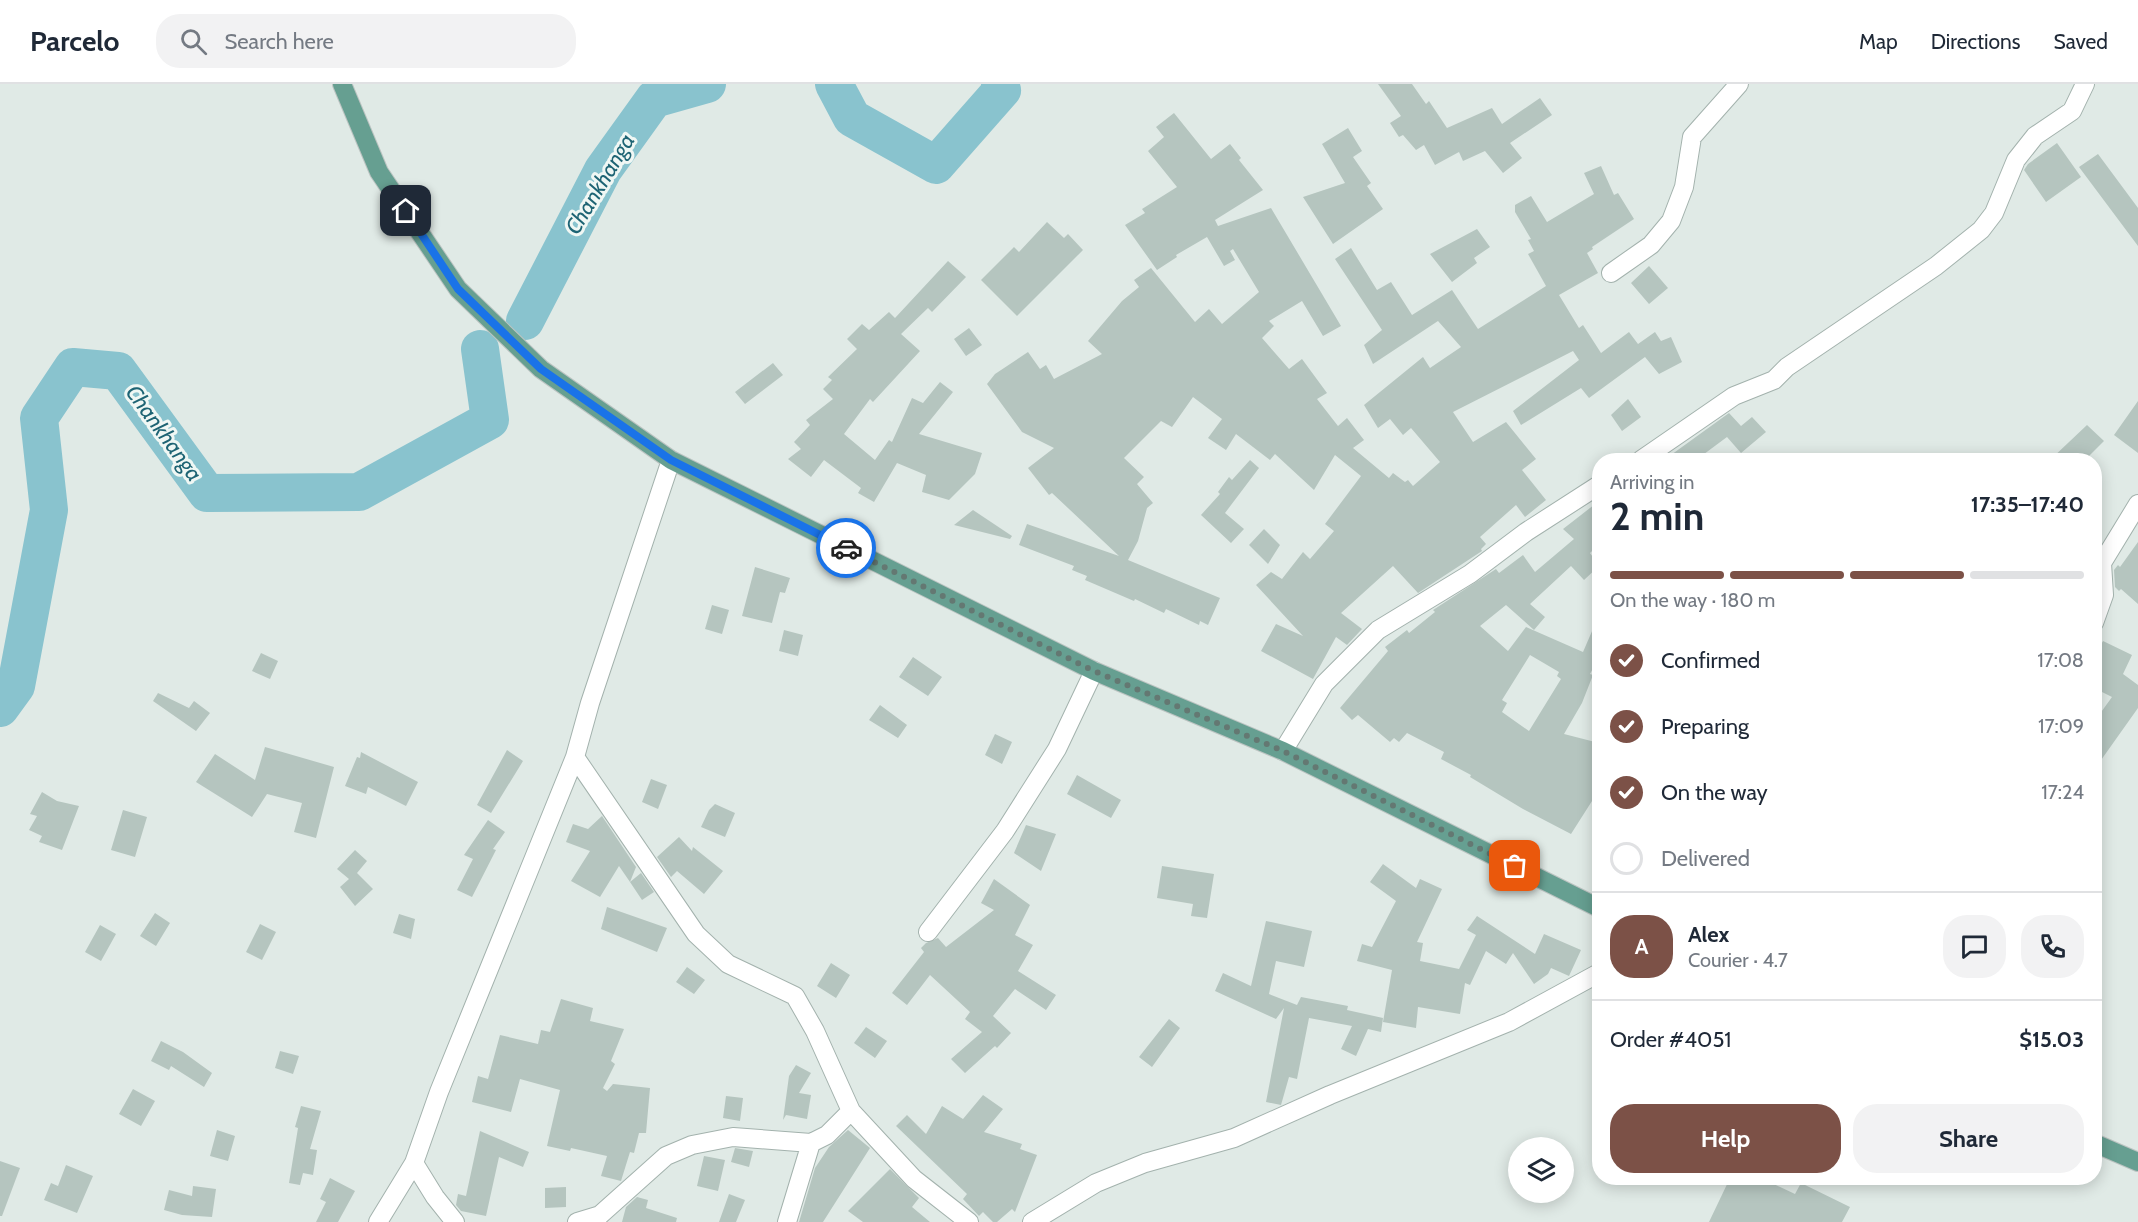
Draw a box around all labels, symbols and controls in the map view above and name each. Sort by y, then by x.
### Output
search box [156,14,576,68]
text: Parcelo [30,24,120,58]
icon: search [177,25,210,58]
text: Search here [225,28,334,55]
text: Map [1859,29,1898,54]
text: Directions [1931,29,2020,54]
text: Saved [2053,29,2108,54]
water label: Chankhanga [559,129,641,239]
pin [380,185,431,236]
icon: home [389,194,422,227]
water label: Chankhanga [120,380,208,486]
text: Arriving in [1610,470,1694,494]
text: 17:35–17:40 [1971,491,2084,518]
text: 2 min [1610,492,1704,540]
courier [816,518,876,578]
icon: car [830,532,863,565]
text: On the way · 180 m [1610,588,1775,612]
icon: check [1610,644,1643,677]
text: Confirmed [1661,647,1760,674]
text: 17:08 [2037,648,2084,672]
icon: check [1610,710,1643,743]
text: Preparing [1661,713,1749,740]
text: 17:09 [2038,714,2084,738]
icon: check [1610,776,1643,809]
text: On the way [1661,779,1768,806]
text: 17:24 [2041,780,2084,804]
pin [1489,840,1540,891]
text: Delivered [1661,845,1750,872]
icon: bag [1498,849,1531,882]
button: chat [1943,915,2006,978]
button: phone [2021,915,2084,978]
text: Alex [1688,921,1729,948]
text: A [1635,933,1648,960]
text: Courier · 4.7 [1688,948,1788,972]
text: Order #4051 [1610,1026,1731,1053]
text: $15.03 [2019,1026,2084,1053]
button: Help [1610,1104,1841,1173]
button: Share [1853,1104,2084,1173]
map controls [1508,1137,1574,1203]
button: layers [1508,1137,1574,1203]

